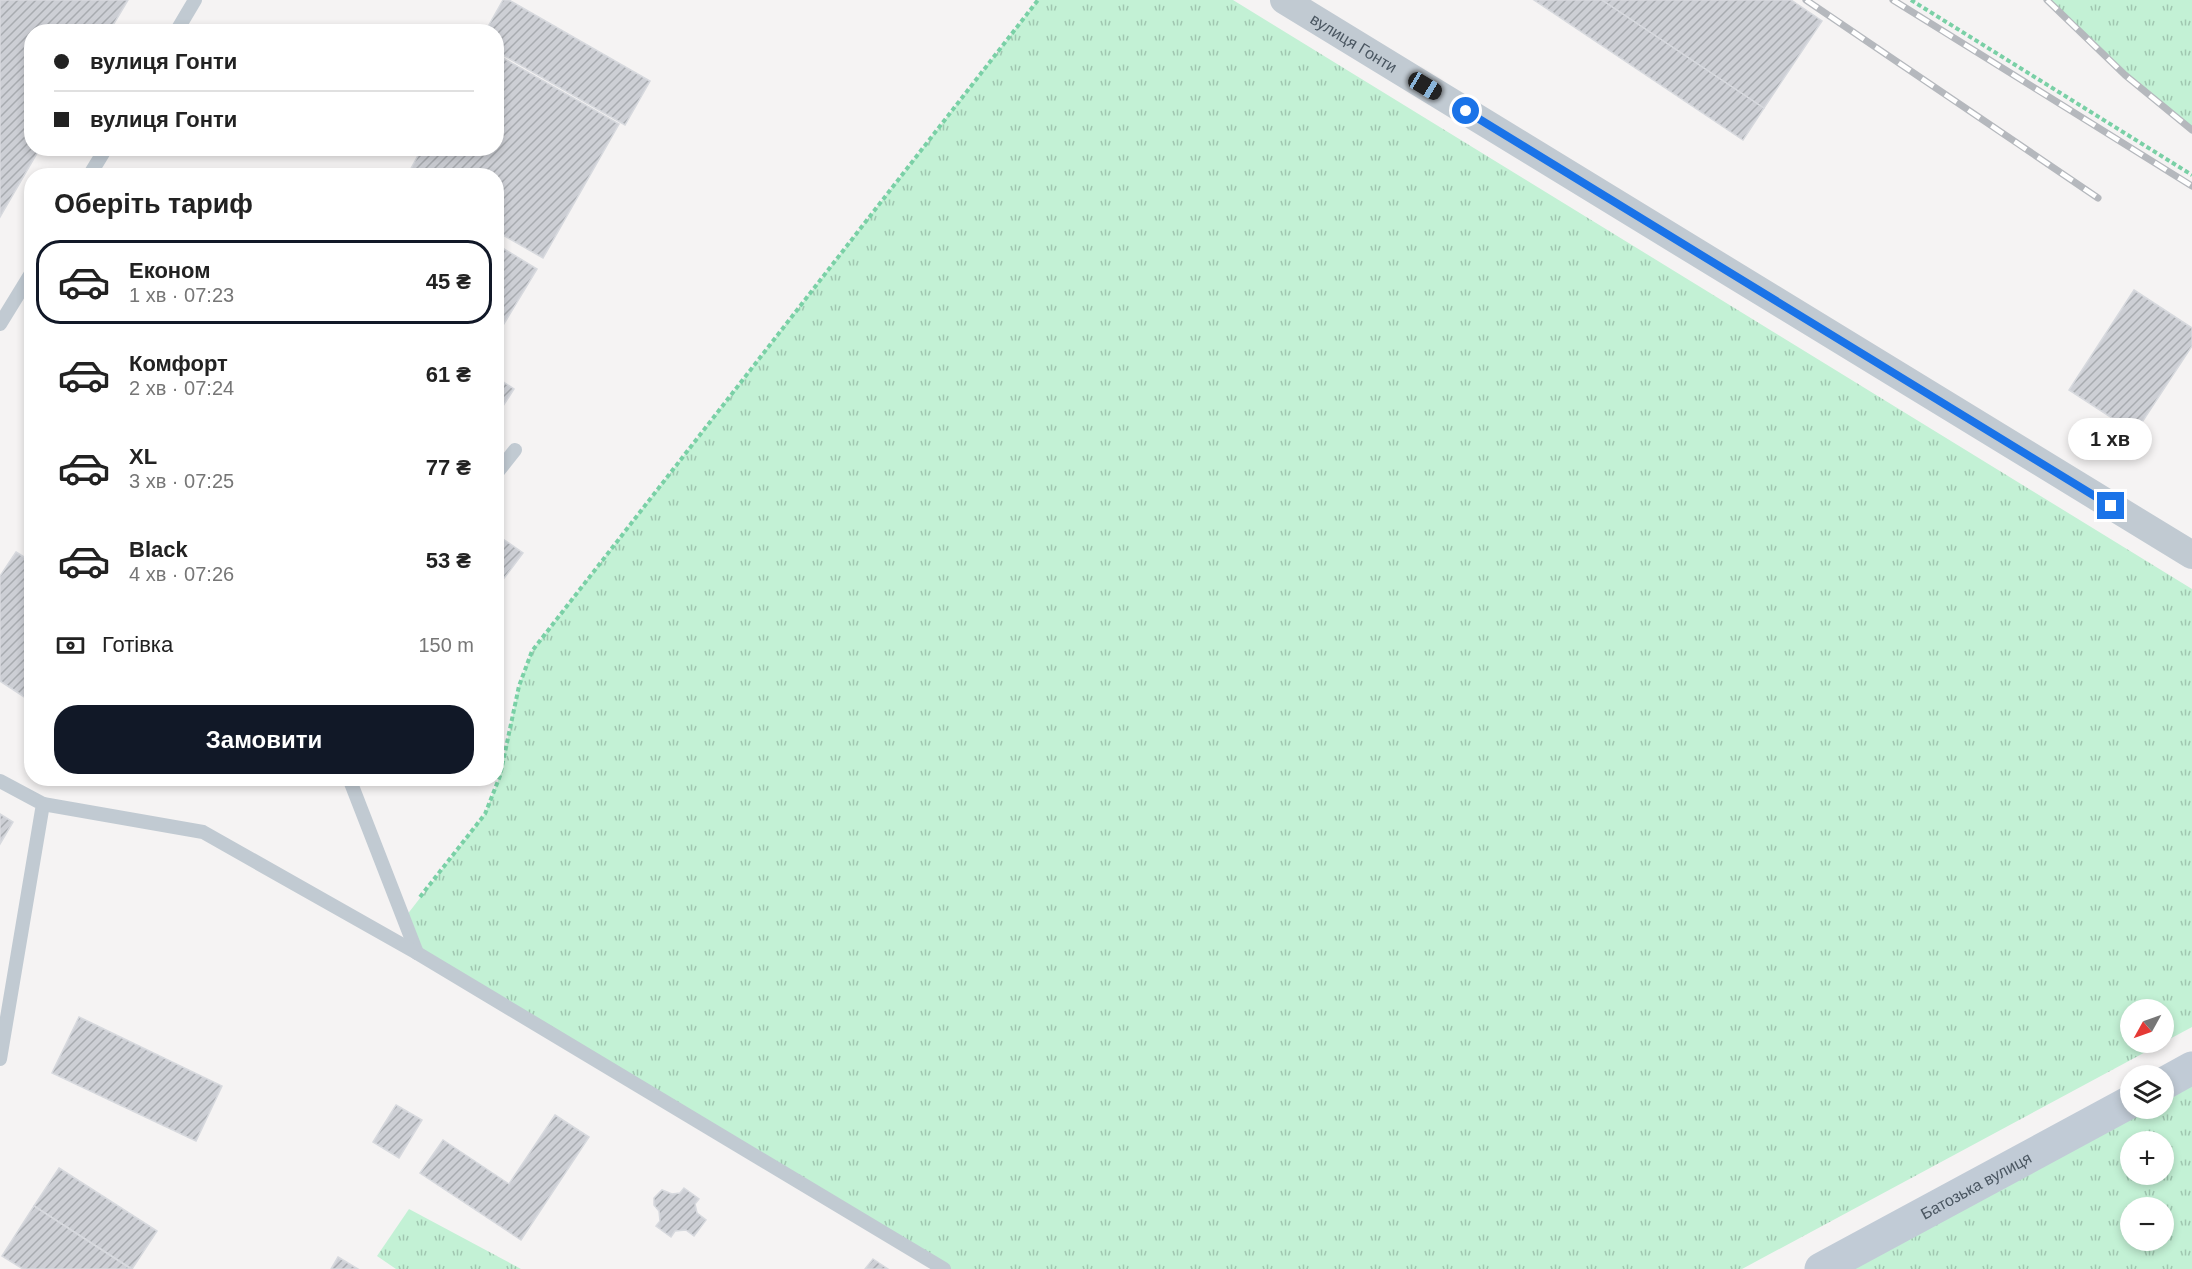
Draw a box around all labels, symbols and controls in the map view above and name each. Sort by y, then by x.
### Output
street label: вулиця Гонти [1307,10,1400,76]
text: вулиця Гонти [90,49,237,74]
car [1405,69,1445,103]
route start [1452,97,1479,124]
text: вулиця Гонти [90,107,237,132]
text: Оберіть тариф [54,189,253,219]
icon: car [57,255,111,309]
text: Економ [129,258,211,283]
text: 45 ₴ [426,269,471,294]
text: 1 хв · 07:23 [129,284,234,306]
icon: car [57,348,111,402]
text: Комфорт [129,351,228,376]
text: 61 ₴ [426,362,471,387]
text: 2 хв · 07:24 [129,377,234,399]
callout: 1 хв [2069,419,2153,461]
text: 1 хв [2090,428,2130,450]
icon: car [57,441,111,495]
text: XL [129,444,157,469]
text: 77 ₴ [426,455,471,480]
text: 3 хв · 07:25 [129,470,234,492]
route end [2097,492,2124,519]
icon: car [57,534,111,588]
text: Black [129,537,188,562]
text: 53 ₴ [426,548,471,573]
text: 4 хв · 07:26 [129,563,234,585]
icon: cash [54,629,87,662]
text: Готівка [102,632,173,657]
text: 150 m [418,634,474,656]
button: Замовити [54,705,474,774]
north arrow [2120,999,2174,1053]
map controls [2120,999,2174,1251]
button: layers [2120,1065,2174,1119]
button: + [2120,1131,2174,1185]
street label: Батозька вулиця [1918,1149,2034,1223]
button: − [2120,1197,2174,1251]

